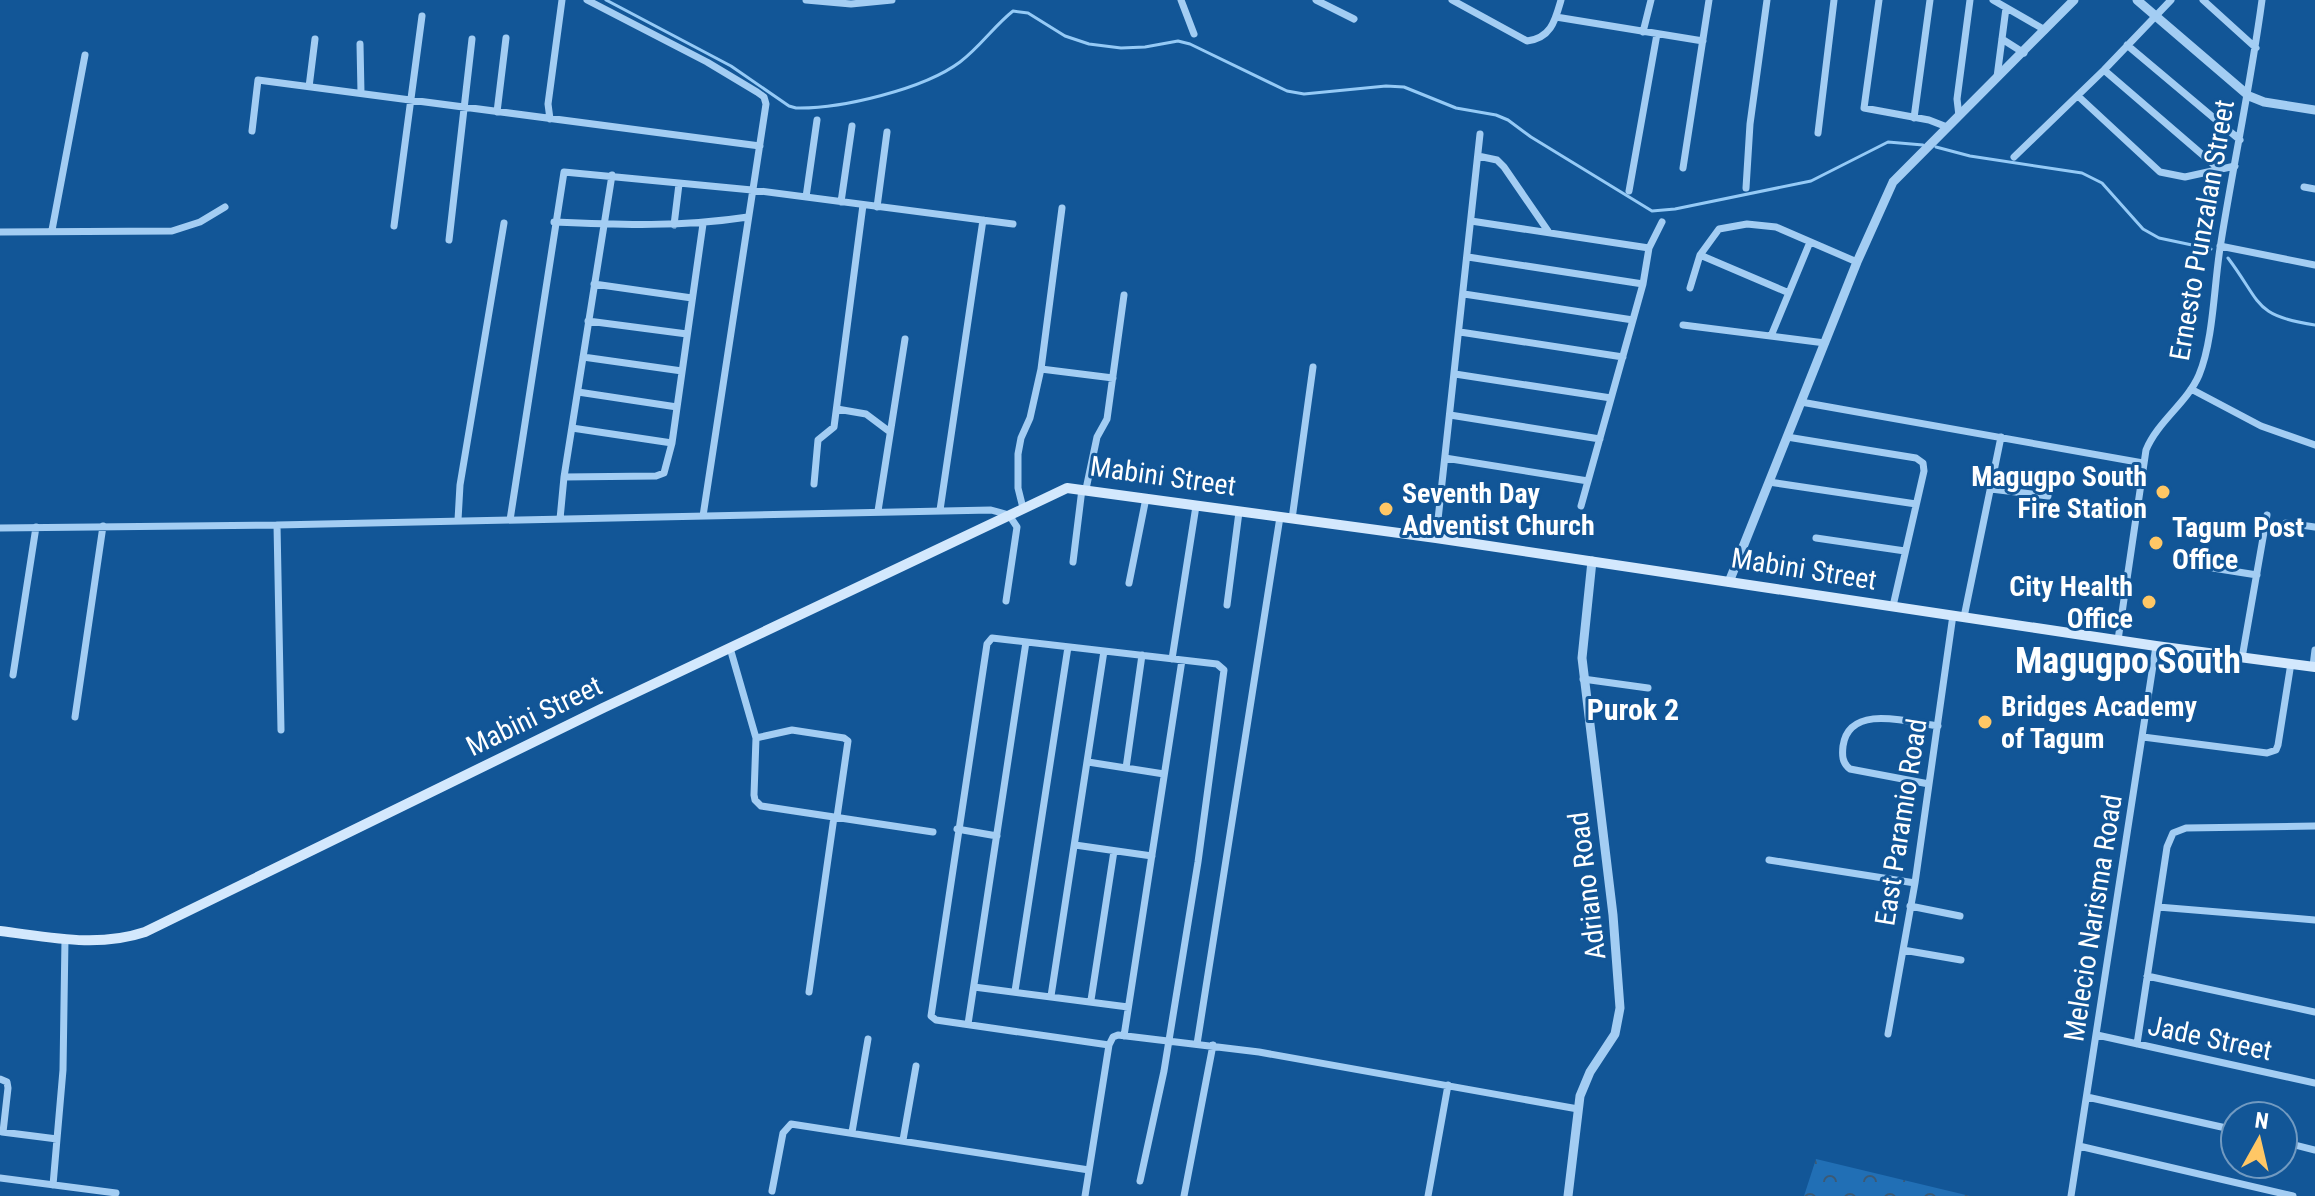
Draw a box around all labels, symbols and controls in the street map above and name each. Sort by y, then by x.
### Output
street label: Ernesto Punzalan Street [2163,97,2241,363]
street label: Mabini Street [1088,449,1238,503]
place label: Magugpo South Fire Station [1971,460,2147,525]
place label: Seventh Day Adventist Church [1402,477,1595,542]
marker: Magugpo South Fire Station [2154,483,2172,501]
marker: Seventh Day Adventist Church [1377,500,1395,518]
place label: Tagum Post Office [2172,511,2304,576]
marker: Tagum Post Office [2147,534,2165,552]
street label: Mabini Street [1729,541,1879,597]
place label: City Health Office [2009,570,2133,635]
marker: City Health Office [2140,593,2158,611]
district label: Magugpo South [2015,640,2241,682]
street label: Mabini Street [461,669,607,763]
place label: Bridges Academy of Tagum [2001,690,2197,755]
district label: Purok 2 [1587,692,1679,727]
marker: Bridges Academy of Tagum [1976,713,1994,731]
street label: East Paramio Road [1868,716,1934,928]
street label: Melecio Narisma Road [2057,792,2129,1044]
street label: Adriano Road [1562,810,1612,962]
street label: Jade Street [2145,1009,2275,1067]
north arrow [2219,1100,2299,1180]
text: N [2253,1107,2270,1134]

